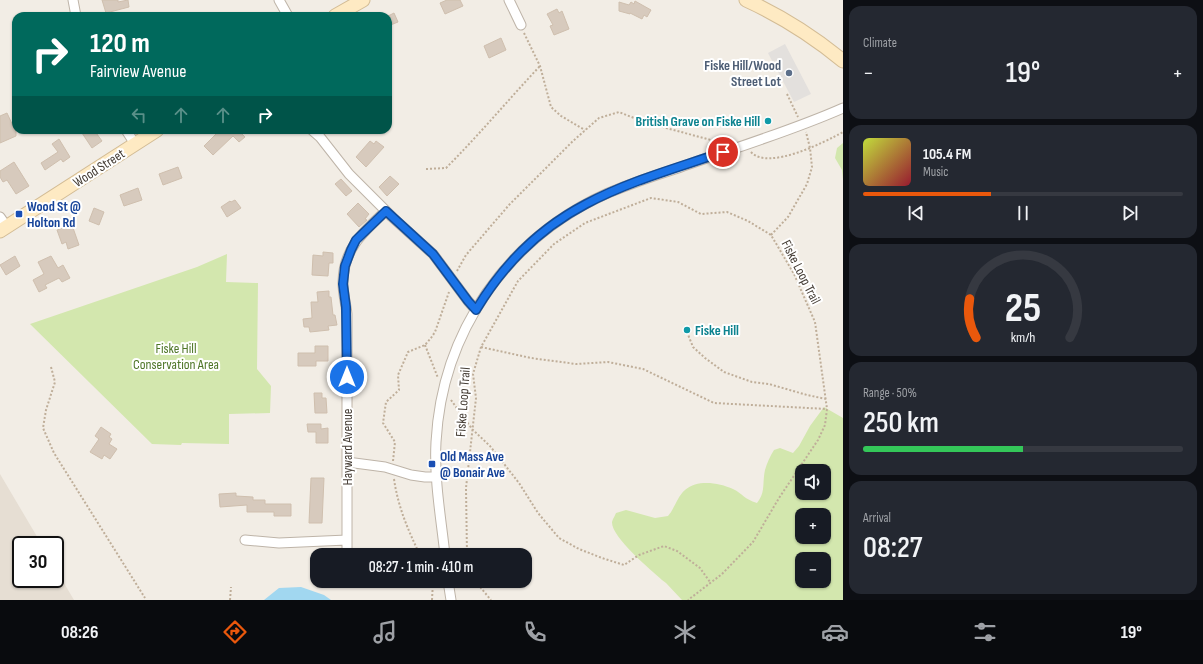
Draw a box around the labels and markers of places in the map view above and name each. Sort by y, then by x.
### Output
place label: Fiske Hill/Wood Street Lot [704,57,781,90]
marker: Fiske Hill/Wood Street Lot [784,68,794,78]
place label: British Grave on Fiske Hill [635,113,760,130]
marker: British Grave on Fiske Hill [763,116,773,126]
pin [706,135,740,169]
place label: Wood St @ Holton Rd [27,198,81,231]
marker: Wood St @ Holton Rd [14,209,24,219]
place label: Fiske Hill [695,322,739,339]
marker: Fiske Hill [682,325,692,335]
place label: Old Mass Ave @ Bonair Ave [440,448,505,481]
marker: Old Mass Ave @ Bonair Ave [427,459,437,469]

